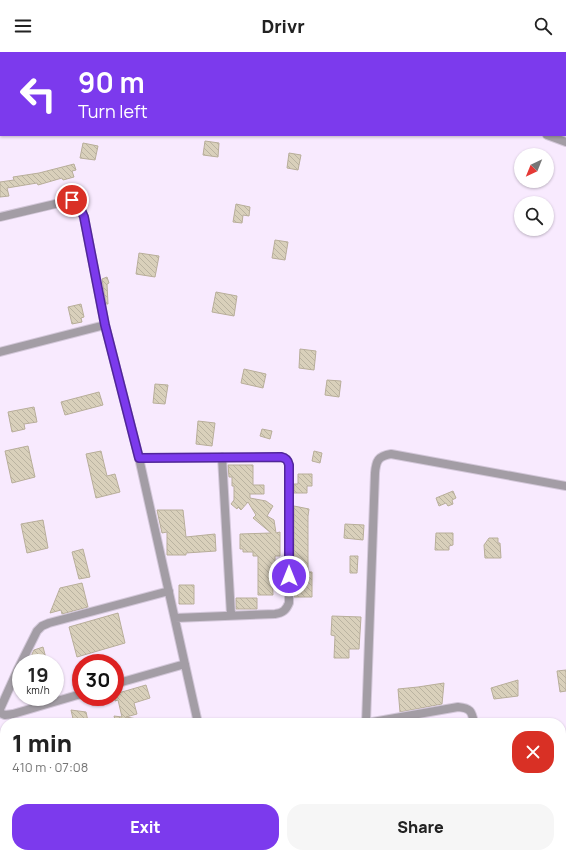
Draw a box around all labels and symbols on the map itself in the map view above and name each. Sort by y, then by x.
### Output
north arrow [514,148,554,188]
pin [55,183,89,217]
position arrow [268,555,310,597]
speed limit sign: 30 [72,654,124,706]

